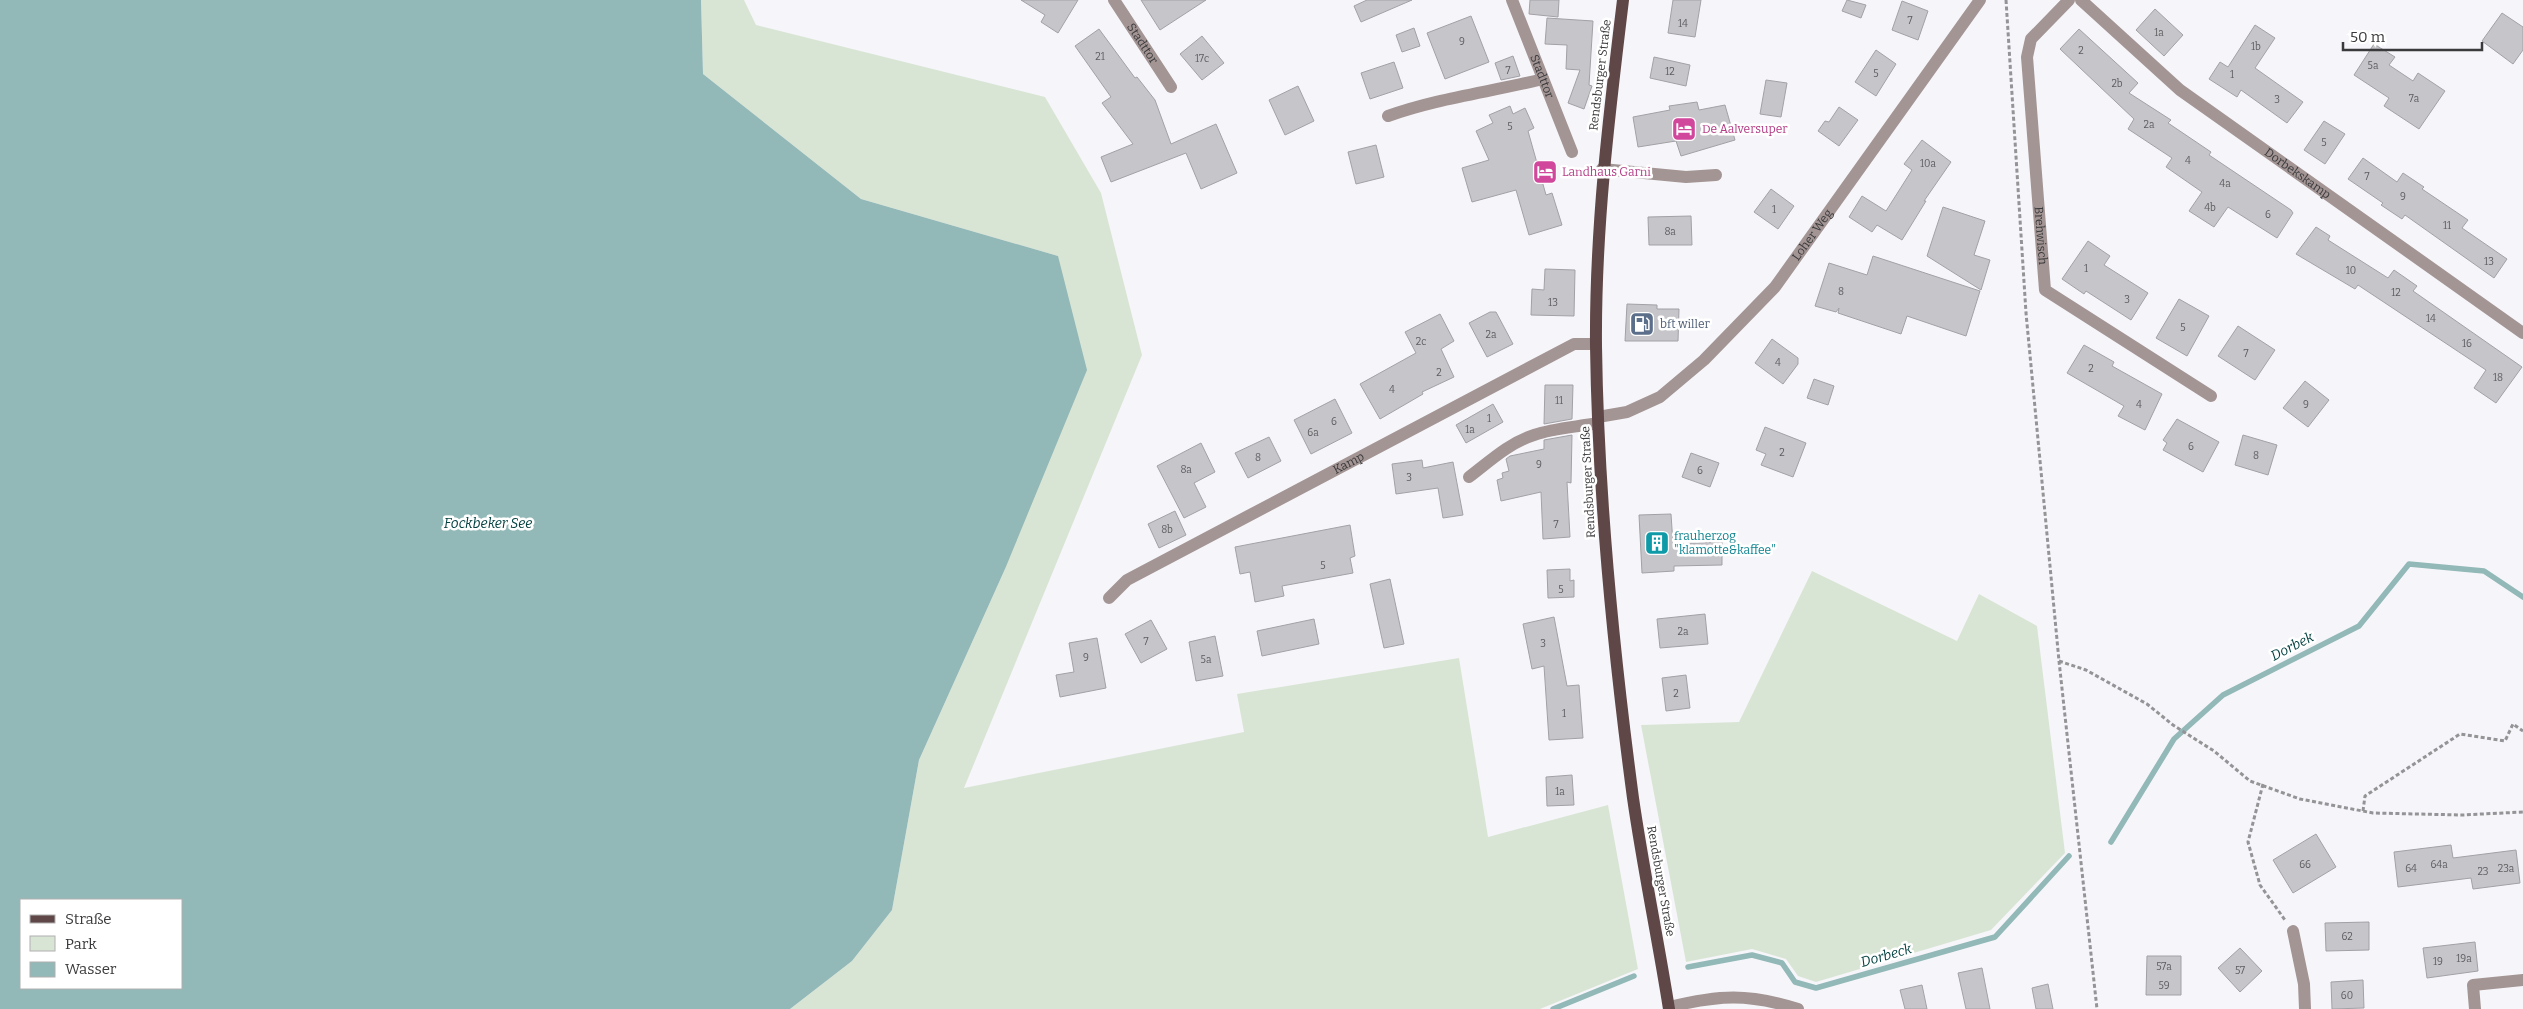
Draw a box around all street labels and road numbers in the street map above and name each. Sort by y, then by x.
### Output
street label: Rendsburger Straße [1586,19,1614,131]
street label: Stadttor [1124,21,1161,67]
street label: Stadttor [1527,52,1557,101]
street label: Dorbekskamp [2262,145,2334,202]
street label: Loher Weg [1789,206,1835,263]
street label: Brehwisch [2032,206,2050,266]
street label: Rendsburger Straße [1578,426,1598,538]
street label: Kamp [1331,449,1367,477]
street label: Rendsburger Straße [1644,825,1678,937]

